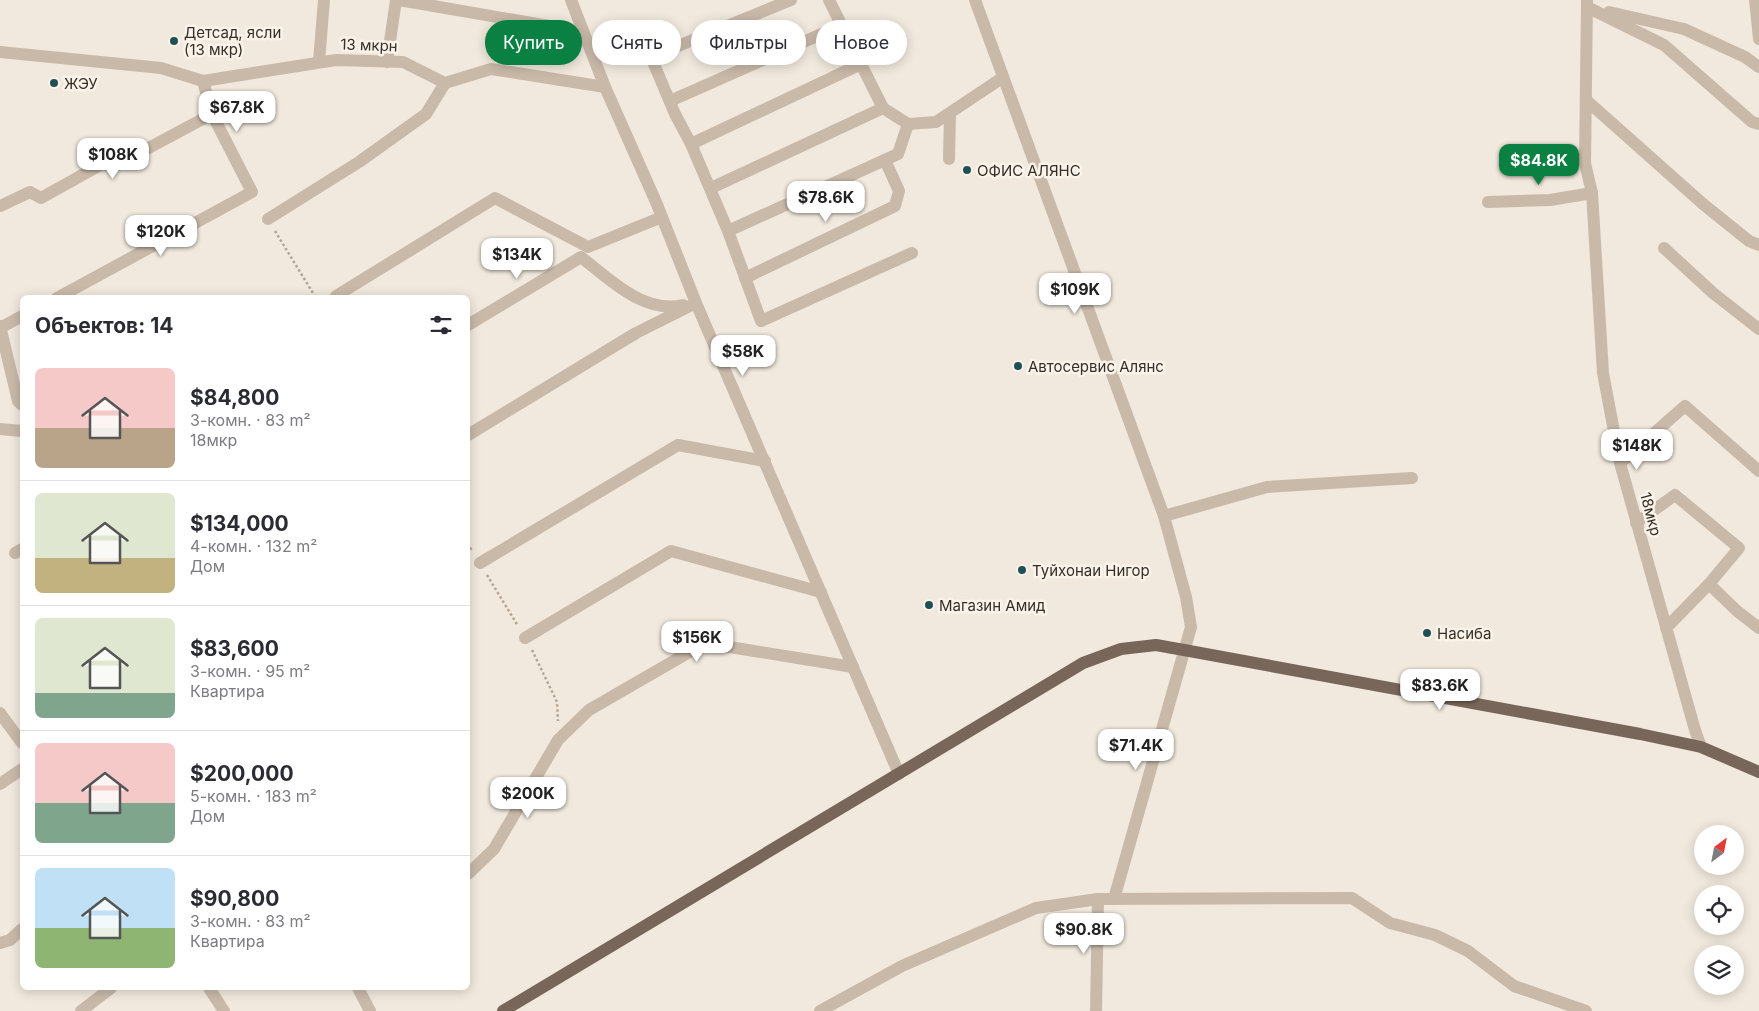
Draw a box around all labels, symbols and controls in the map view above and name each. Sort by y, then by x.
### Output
chip: Купить [485,20,582,65]
chip: Снять [592,20,681,65]
chip: Фильтры [691,20,806,65]
chip: Новое [816,20,907,65]
place label: Детсад, ясли (13 мкр) [184,23,281,59]
marker: Детсад, ясли (13 мкр) [168,35,180,47]
street label: 13 мкрн [340,35,398,55]
place label: ЖЭУ [64,74,98,93]
marker: ЖЭУ [48,77,60,89]
pin: $67.8K [196,90,278,133]
text: $67.8K [210,97,264,117]
pin: $108K [78,138,148,180]
text: $108K [88,144,138,164]
pin: $84.8K [1498,144,1580,186]
text: $84.8K [1510,150,1568,170]
place label: ОФИС АЛЯНС [977,161,1081,180]
marker: ОФИС АЛЯНС [961,164,973,176]
pin: $78.6K [785,180,867,223]
text: $78.6K [798,187,854,207]
pin: $120K [126,214,196,257]
text: $120K [136,221,186,241]
pin: $134K [482,238,552,280]
text: $134K [492,244,542,264]
pin: $109K [1040,272,1110,315]
text: $109K [1050,279,1100,299]
icon: filters [427,311,455,339]
text: Объектов: 14 [35,313,173,338]
pin: $58K [713,334,773,377]
text: $58K [722,341,764,361]
place label: Автосервис Алянс [1028,357,1164,376]
marker: Автосервис Алянс [1012,360,1024,372]
text: $84,800 [190,385,279,410]
icon: home [75,388,135,448]
text: 3-комн. · 83 m² [190,410,311,430]
pin: $148K [1602,428,1672,471]
text: 18мкр [190,430,237,450]
text: $148K [1612,435,1662,455]
street label: 18мкр [1636,490,1666,538]
text: $134,000 [190,511,289,536]
icon: home [75,513,135,573]
text: 4-комн. · 132 m² [190,536,317,556]
text: Дом [190,556,225,576]
place label: Туйхонаи Нигор [1032,561,1150,580]
marker: Туйхонаи Нигор [1016,564,1028,576]
place label: Магазин Амид [939,596,1046,615]
marker: Магазин Амид [923,599,935,611]
pin: $156K [662,620,732,663]
place label: Насиба [1437,624,1491,643]
text: $156K [672,627,722,647]
marker: Насиба [1421,627,1433,639]
text: $83,600 [190,636,279,661]
icon: home [75,638,135,698]
text: 3-комн. · 95 m² [190,661,310,681]
pin: $83.6K [1399,668,1481,711]
text: $83.6K [1411,675,1469,695]
text: Квартира [190,681,265,701]
pin: $71.4K [1095,728,1177,771]
text: $71.4K [1109,735,1163,755]
text: $200,000 [190,761,294,786]
icon: home [75,763,135,823]
pin: $200K [493,776,563,819]
text: $200K [501,783,555,803]
text: 5-комн. · 183 m² [190,786,317,806]
text: Дом [190,806,225,826]
north arrow [1694,825,1744,875]
map controls [1694,825,1744,995]
button: locate [1694,885,1744,935]
text: $90,800 [190,886,279,911]
icon: home [75,888,135,948]
text: 3-комн. · 83 m² [190,911,311,931]
pin: $90.8K [1043,912,1125,955]
text: $90.8K [1055,919,1113,939]
text: Квартира [190,931,265,951]
button: layers [1694,945,1744,995]

